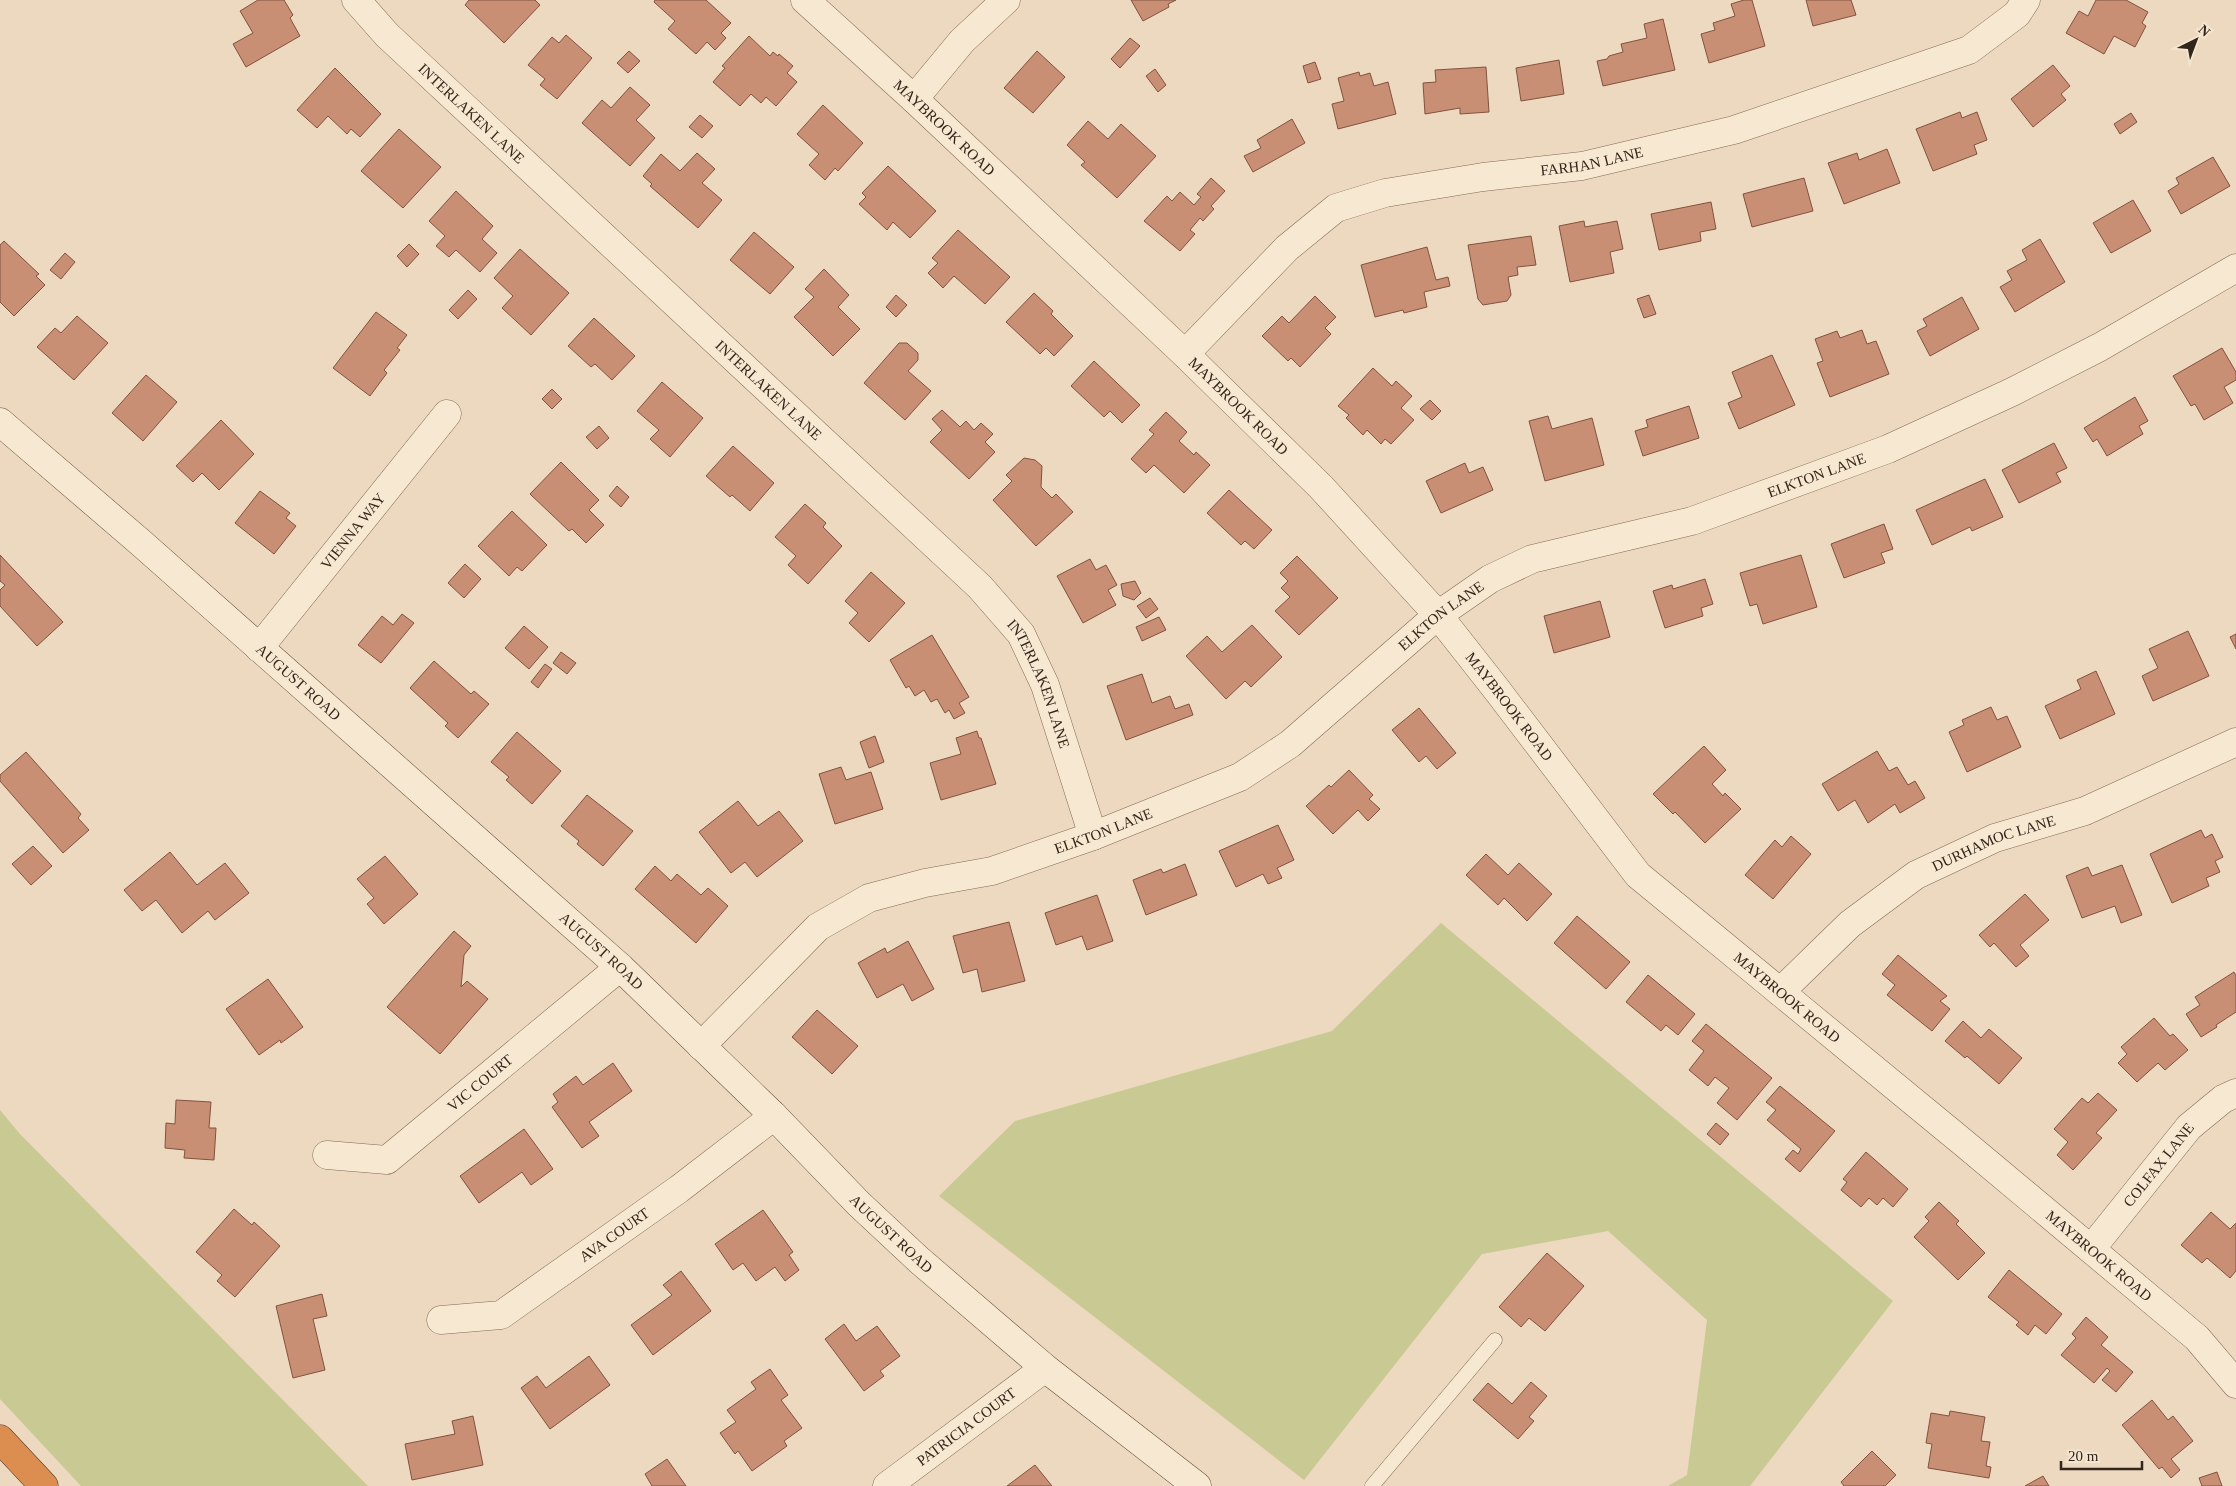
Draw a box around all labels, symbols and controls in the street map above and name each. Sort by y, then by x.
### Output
north arrow [2171,15,2221,65]
text: N [2196,22,2213,40]
street label: INTERLAKEN LANE [415,60,528,167]
street label: MAYBROOK ROAD [890,77,998,179]
street label: FARHAN LANE [1540,144,1645,179]
street label: INTERLAKEN LANE [712,337,825,443]
street label: MAYBROOK ROAD [1185,354,1291,458]
street label: ELKTON LANE [1765,450,1868,501]
street label: VIENNA WAY [318,490,388,572]
street label: ELKTON LANE [1395,578,1487,654]
street label: INTERLAKEN LANE [1004,616,1073,750]
street label: AUGUST ROAD [253,641,344,724]
street label: MAYBROOK ROAD [1462,649,1556,764]
street label: ELKTON LANE [1052,805,1155,857]
street label: DURHAMOC LANE [1929,812,2057,874]
street label: AUGUST ROAD [556,909,646,993]
street label: MAYBROOK ROAD [1731,949,1843,1046]
street label: VIC COURT [444,1051,516,1114]
street label: COLFAX LANE [2120,1120,2197,1210]
street label: AUGUST ROAD [847,1192,936,1276]
street label: AVA COURT [576,1205,652,1265]
street label: MAYBROOK ROAD [2043,1207,2155,1305]
street label: PATRICIA COURT [914,1385,1019,1469]
scale bar [2061,1438,2142,1470]
text: 20 m [2068,1448,2099,1464]

